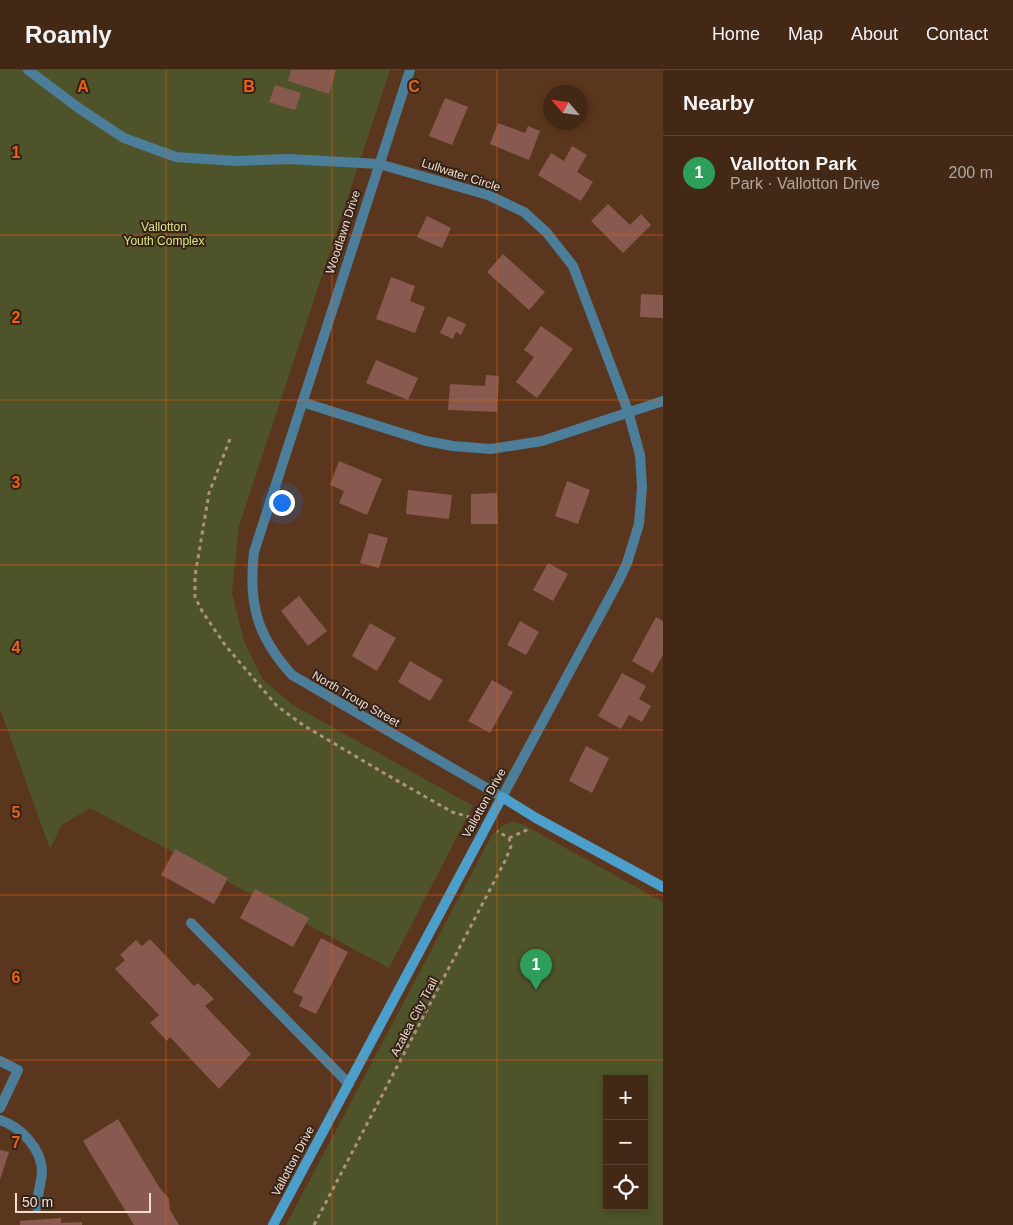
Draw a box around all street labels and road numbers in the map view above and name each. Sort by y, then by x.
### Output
street label: Lullwater Circle [420,156,502,194]
street label: Woodlawn Drive [323,188,363,276]
street label: North Troup Street [310,668,403,730]
street label: Vallotton Drive [459,766,509,840]
street label: Azalea City Trail [387,975,441,1059]
street label: Vallotton Drive [269,1123,317,1198]

